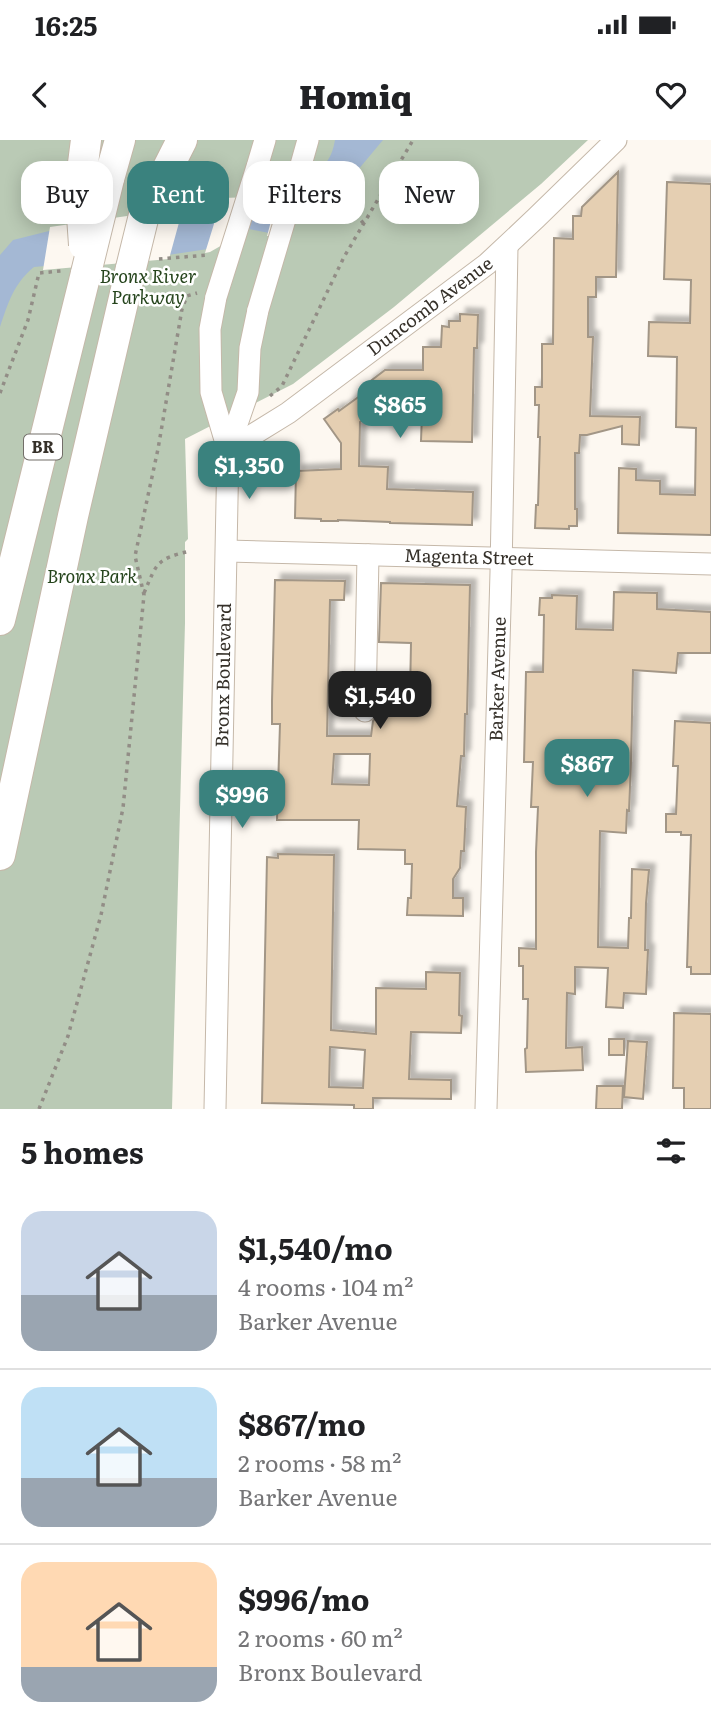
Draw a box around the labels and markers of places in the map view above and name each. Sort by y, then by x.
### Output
pin: $865 [359,380,441,440]
pin: $1,350 [192,442,306,501]
pin: $1,540 [323,672,437,731]
pin: $867 [546,740,628,799]
pin: $996 [201,770,283,830]

